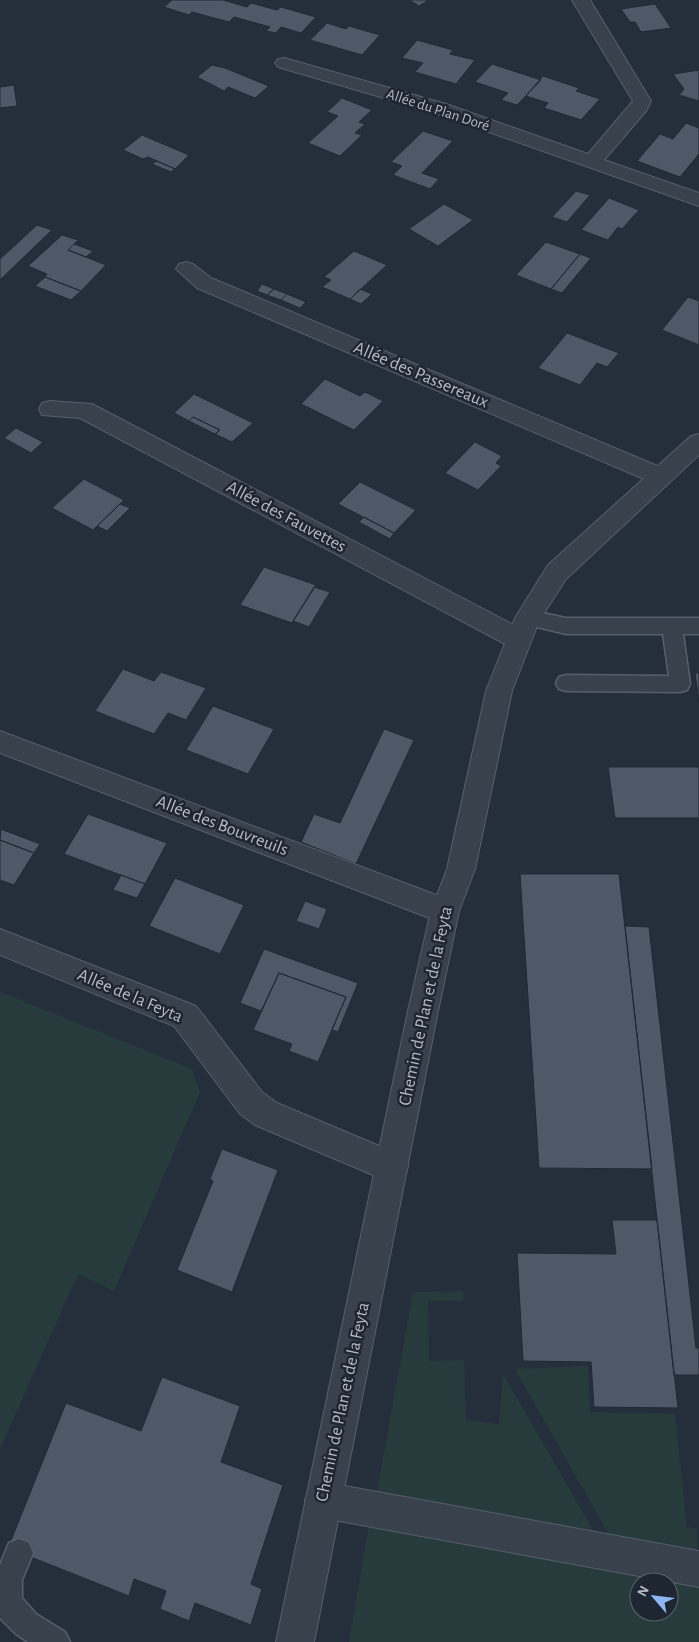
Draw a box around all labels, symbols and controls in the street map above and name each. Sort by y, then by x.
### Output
street label: Allée du Plan Doré [385,86,491,134]
street label: Allée des Passereaux [351,339,491,412]
street label: Allée des Fauvettes [223,478,349,556]
street label: Allée des Bouvreuils [154,793,290,859]
street label: Chemin de Plan et de la Feyta [396,905,456,1107]
street label: Allée de la Feyta [75,966,185,1026]
street label: Chemin de Plan et de la Feyta [313,1301,373,1503]
north arrow [629,1572,679,1622]
text: N [635,1584,652,1599]

